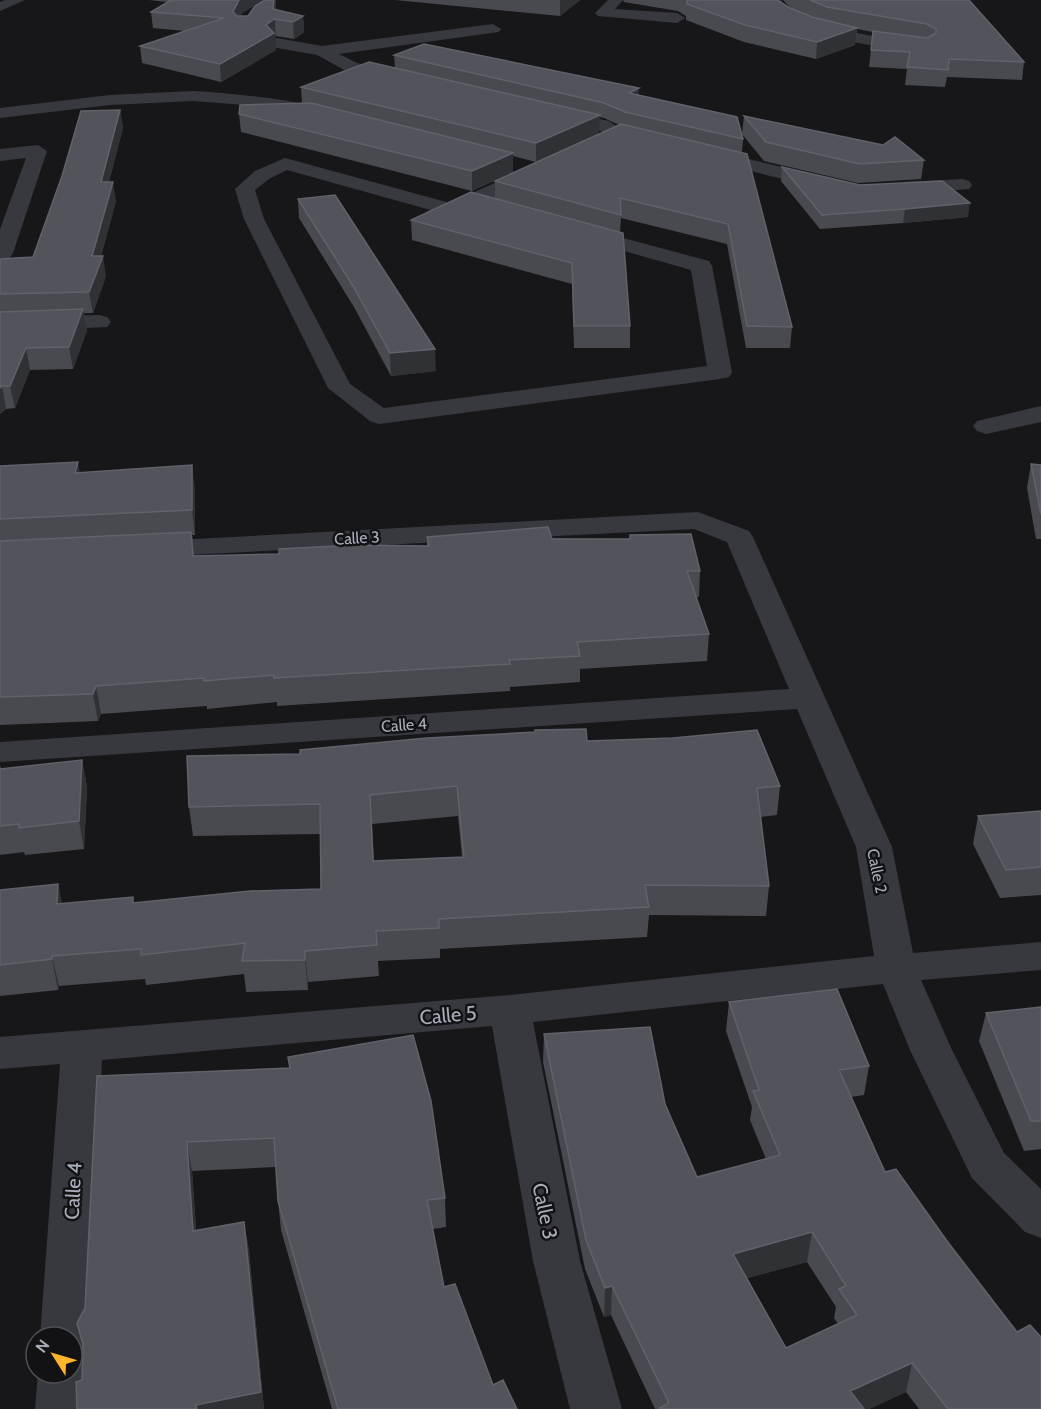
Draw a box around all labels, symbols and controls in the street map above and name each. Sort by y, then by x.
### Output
street label: Calle 3 [334,527,380,549]
street label: Calle 4 [380,714,428,736]
street label: Calle 2 [863,847,891,895]
street label: Calle 5 [419,1001,477,1029]
street label: Calle 4 [60,1161,87,1220]
street label: Calle 3 [527,1181,563,1241]
north arrow [24,1325,84,1385]
text: N [31,1336,53,1357]

